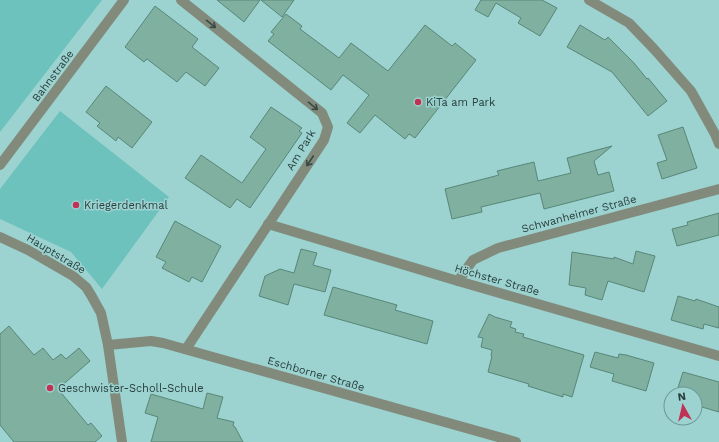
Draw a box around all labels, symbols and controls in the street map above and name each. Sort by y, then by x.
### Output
one-way arrow [206,20,217,29]
street label: Bahnstraße [29,48,77,104]
place label: KiTa am Park [426,96,495,109]
marker: KiTa am Park [413,97,423,107]
one-way arrow [307,101,318,110]
street label: Am Park [284,127,318,173]
one-way arrow [306,155,314,166]
street label: Schwanheimer Straße [520,192,638,236]
place label: Kriegerdenkmal [84,199,168,212]
marker: Kriegerdenkmal [71,200,81,210]
street label: Hauptstraße [24,231,88,277]
street label: Höchster Straße [453,262,541,298]
street label: Eschborner Straße [266,354,366,394]
place label: Geschwister-Scholl-Schule [58,382,204,395]
marker: Geschwister-Scholl-Schule [45,383,55,393]
north arrow [663,386,703,426]
text: N [677,390,687,404]

